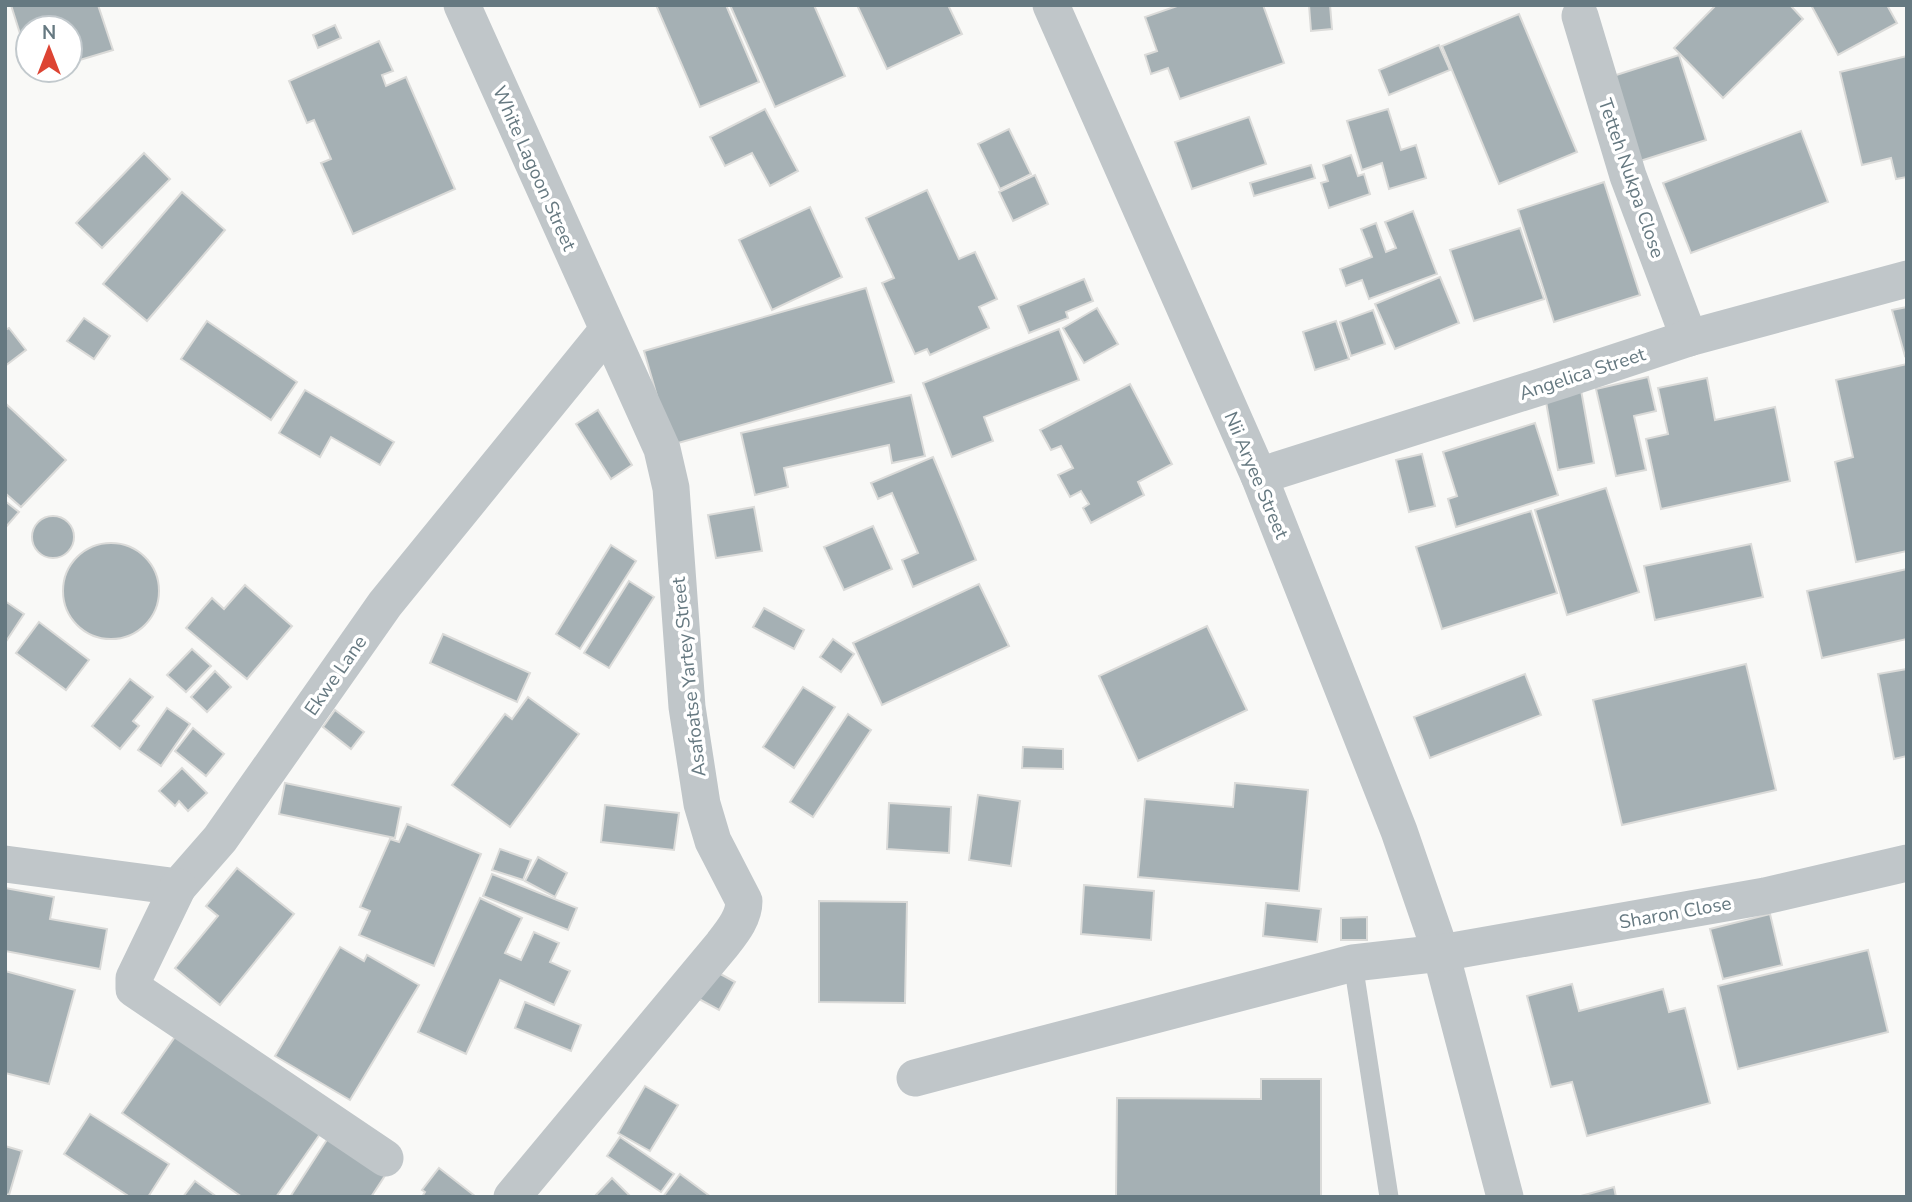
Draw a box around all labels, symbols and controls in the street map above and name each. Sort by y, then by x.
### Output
north arrow [14,14,84,84]
text: N [42,20,56,46]
street label: White Lagoon Street [486,82,582,255]
street label: Tetteh Nukpa Close [1592,95,1671,262]
street label: Angelica Street [1516,341,1649,407]
street label: Nii Aryee Street [1218,408,1295,543]
street label: Asafoatse Yartey Street [666,575,712,778]
street label: Ekwe Lane [299,630,373,721]
street label: Sharon Close [1617,890,1733,936]

